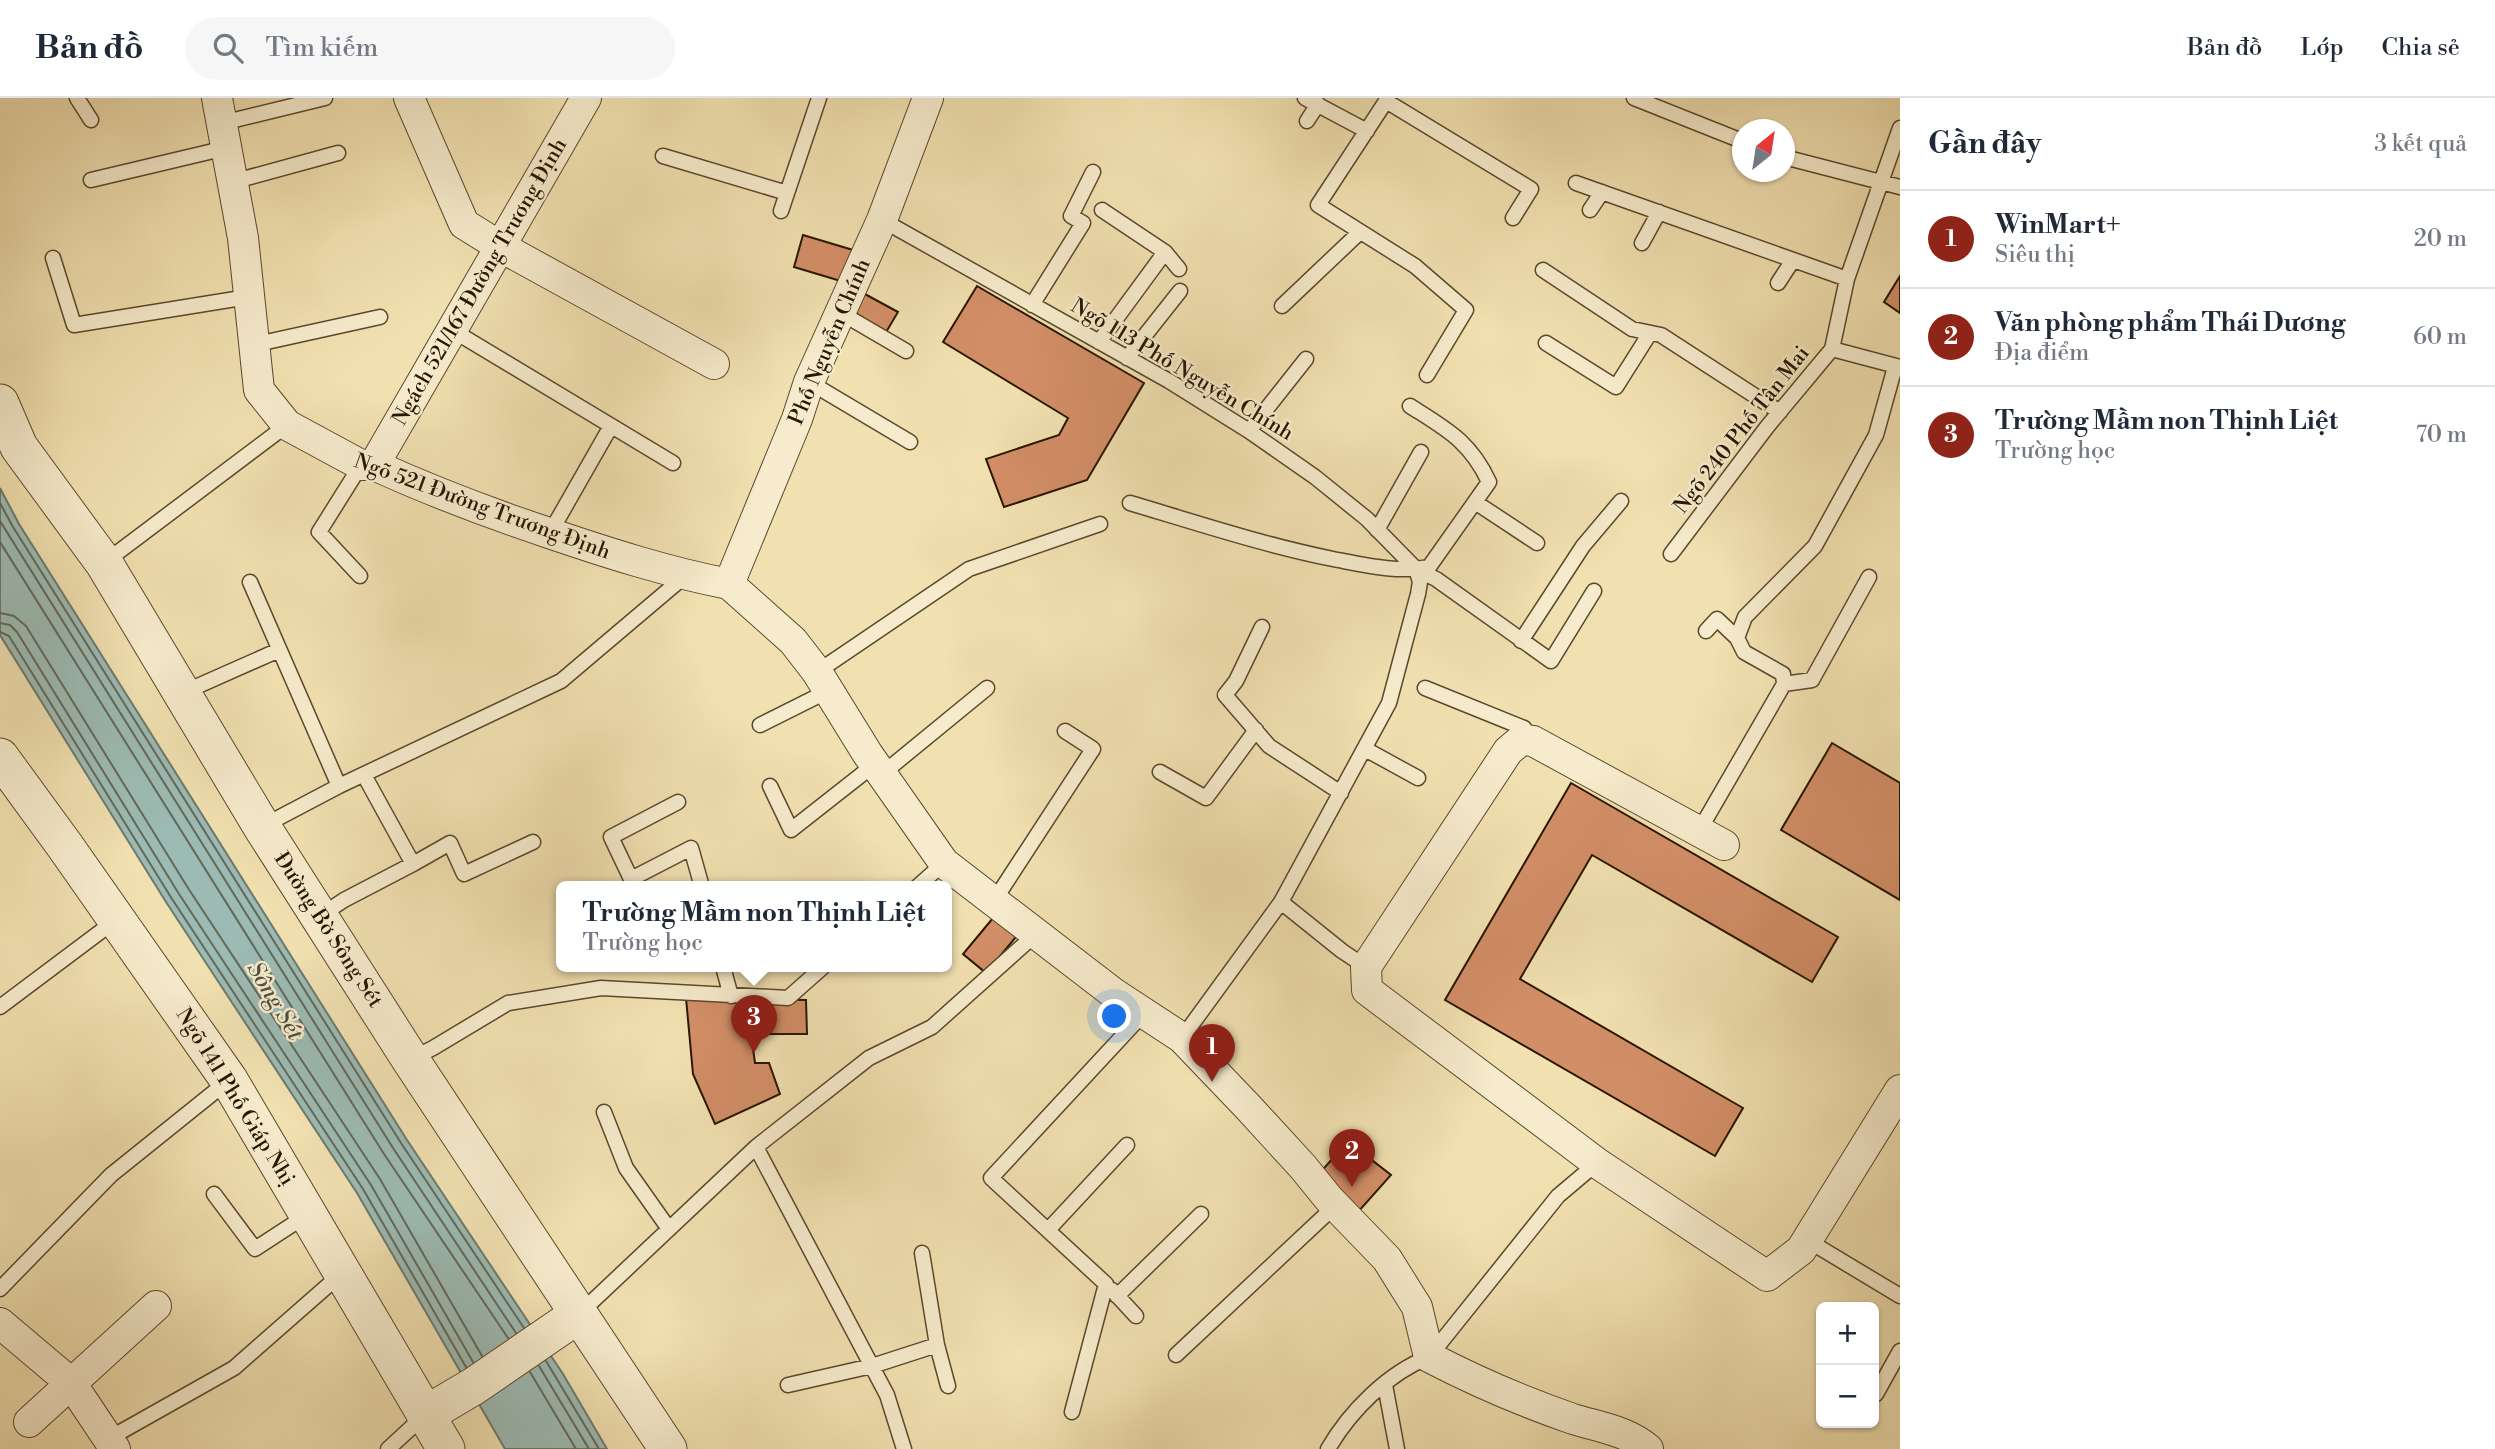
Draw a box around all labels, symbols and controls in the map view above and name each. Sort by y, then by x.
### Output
search box [185,17,675,80]
text: Bản đồ [35,28,143,69]
icon: search [209,29,247,67]
text: Tìm kiếm [265,32,378,64]
text: Bản đồ [2187,33,2262,63]
text: Lớp [2300,33,2344,63]
text: Chia sẻ [2382,33,2460,63]
north arrow [1732,119,1795,182]
text: Gần đây [1928,125,2041,163]
text: 3 kết quả [2374,130,2467,158]
street label: Ngách 521/167 Đường Trương Định [387,133,573,430]
text: WinMart+ [1995,209,2121,241]
text: 1 [1945,225,1957,253]
text: 20 m [2414,225,2467,253]
text: Siêu thị [1995,241,2075,269]
street label: Phố Nguyễn Chính [783,255,877,429]
street label: Ngõ 113 Phố Nguyễn Chính [1066,293,1298,447]
text: Văn phòng phẩm Thái Dương [1995,307,2345,339]
text: 2 [1944,323,1958,351]
text: 60 m [2413,323,2467,351]
text: Địa điểm [1995,339,2089,367]
street label: Ngõ 240 Phố Tân Mai [1668,341,1816,519]
text: Trường Mầm non Thịnh Liệt [1995,405,2338,437]
text: 3 [1944,421,1958,449]
text: 70 m [2416,421,2467,449]
text: Trường học [1995,437,2115,465]
street label: Ngõ 521 Đường Trương Định [350,448,614,566]
street label: Đường Bờ Sông Sét [268,848,388,1012]
popup [556,881,952,972]
text: Trường Mầm non Thịnh Liệt [583,897,926,929]
text: Trường học [583,929,703,957]
water label: Sông Sét [241,957,309,1045]
pin: 3 [731,995,777,1053]
your location [1097,999,1131,1033]
street label: Ngõ 141 Phố Giáp Nhị [170,1003,300,1191]
pin: 1 [1189,1024,1235,1082]
pin: 2 [1329,1129,1375,1187]
map controls [1816,1302,1879,1428]
button: + [1816,1302,1879,1365]
button: − [1816,1365,1879,1428]

